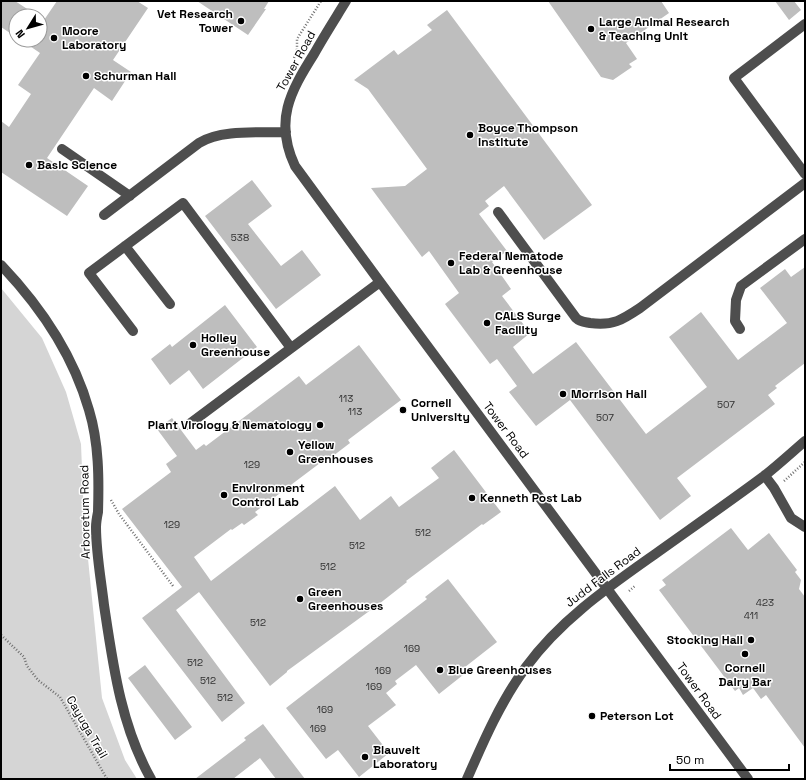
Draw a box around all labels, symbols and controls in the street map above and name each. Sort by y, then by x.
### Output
place label: Vet Research Tower [157,6,233,36]
north arrow [8,8,48,48]
place label: Large Animal Research & Teaching Unit [599,14,730,44]
marker: Vet Research Tower [236,16,246,26]
place label: Moore Laboratory [62,23,126,53]
marker: Large Animal Research & Teaching Unit [586,24,596,34]
text: N [12,27,28,41]
street label: Tower Road [273,28,319,94]
marker: Moore Laboratory [49,33,59,43]
place label: Schurman Hall [94,68,177,84]
marker: Schurman Hall [81,71,91,81]
place label: Boyce Thompson Institute [478,120,578,150]
marker: Boyce Thompson Institute [465,130,475,140]
place label: Basic Science [37,157,117,173]
marker: Basic Science [24,160,34,170]
house number: 538 [231,231,249,244]
place label: Federal Nematode Lab & Greenhouse [459,248,564,278]
marker: Federal Nematode Lab & Greenhouse [446,258,456,268]
place label: CALS Surge Facility [495,308,561,338]
marker: CALS Surge Facility [482,318,492,328]
place label: Holley Greenhouse [201,330,270,360]
marker: Holley Greenhouse [188,340,198,350]
place label: Morrison Hall [571,386,647,402]
marker: Morrison Hall [558,389,568,399]
house number: 113 [339,392,353,405]
place label: Cornell University [411,395,470,425]
house number: 507 [717,398,735,411]
street label: Tower Road [480,399,532,461]
house number: 113 [348,405,362,418]
marker: Cornell University [398,405,408,415]
house number: 507 [596,411,614,424]
place label: Plant Virology & Nematology [148,417,312,433]
marker: Plant Virology & Nematology [315,420,325,430]
place label: Yellow Greenhouses [298,437,373,467]
marker: Yellow Greenhouses [285,447,295,457]
house number: 129 [244,458,260,471]
street label: Arboretum Road [76,465,94,559]
place label: Environment Control Lab [232,480,305,510]
marker: Environment Control Lab [219,490,229,500]
place label: Kenneth Post Lab [480,490,582,506]
marker: Kenneth Post Lab [467,493,477,503]
house number: 129 [164,518,180,531]
house number: 512 [415,526,431,539]
house number: 512 [349,539,365,552]
street label: Judd Falls Road [562,543,644,611]
house number: 512 [320,560,336,573]
place label: Green Greenhouses [308,584,383,614]
marker: Green Greenhouses [295,594,305,604]
house number: 423 [756,596,774,609]
house number: 411 [744,609,758,622]
house number: 512 [250,616,266,629]
place label: Stocking Hall [667,632,743,648]
marker: Stocking Hall [746,635,756,645]
house number: 169 [404,642,420,655]
marker: Cornell Dairy Bar [740,649,750,659]
house number: 512 [187,656,203,669]
street label: Tower Road [673,659,725,723]
place label: Cornell Dairy Bar [719,660,772,690]
place label: Blue Greenhouses [448,662,552,678]
house number: 169 [375,664,391,677]
marker: Blue Greenhouses [435,665,445,675]
house number: 512 [200,674,216,687]
house number: 169 [366,680,382,693]
house number: 512 [217,691,233,704]
street label: Cayuga Trail [63,693,111,761]
house number: 169 [317,703,333,716]
place label: Peterson Lot [600,708,674,724]
marker: Peterson Lot [587,711,597,721]
house number: 169 [310,722,326,735]
place label: Blauvelt Laboratory [373,742,437,772]
scale bar [670,746,789,772]
marker: Blauvelt Laboratory [360,752,370,762]
text: 50 m [676,752,704,768]

